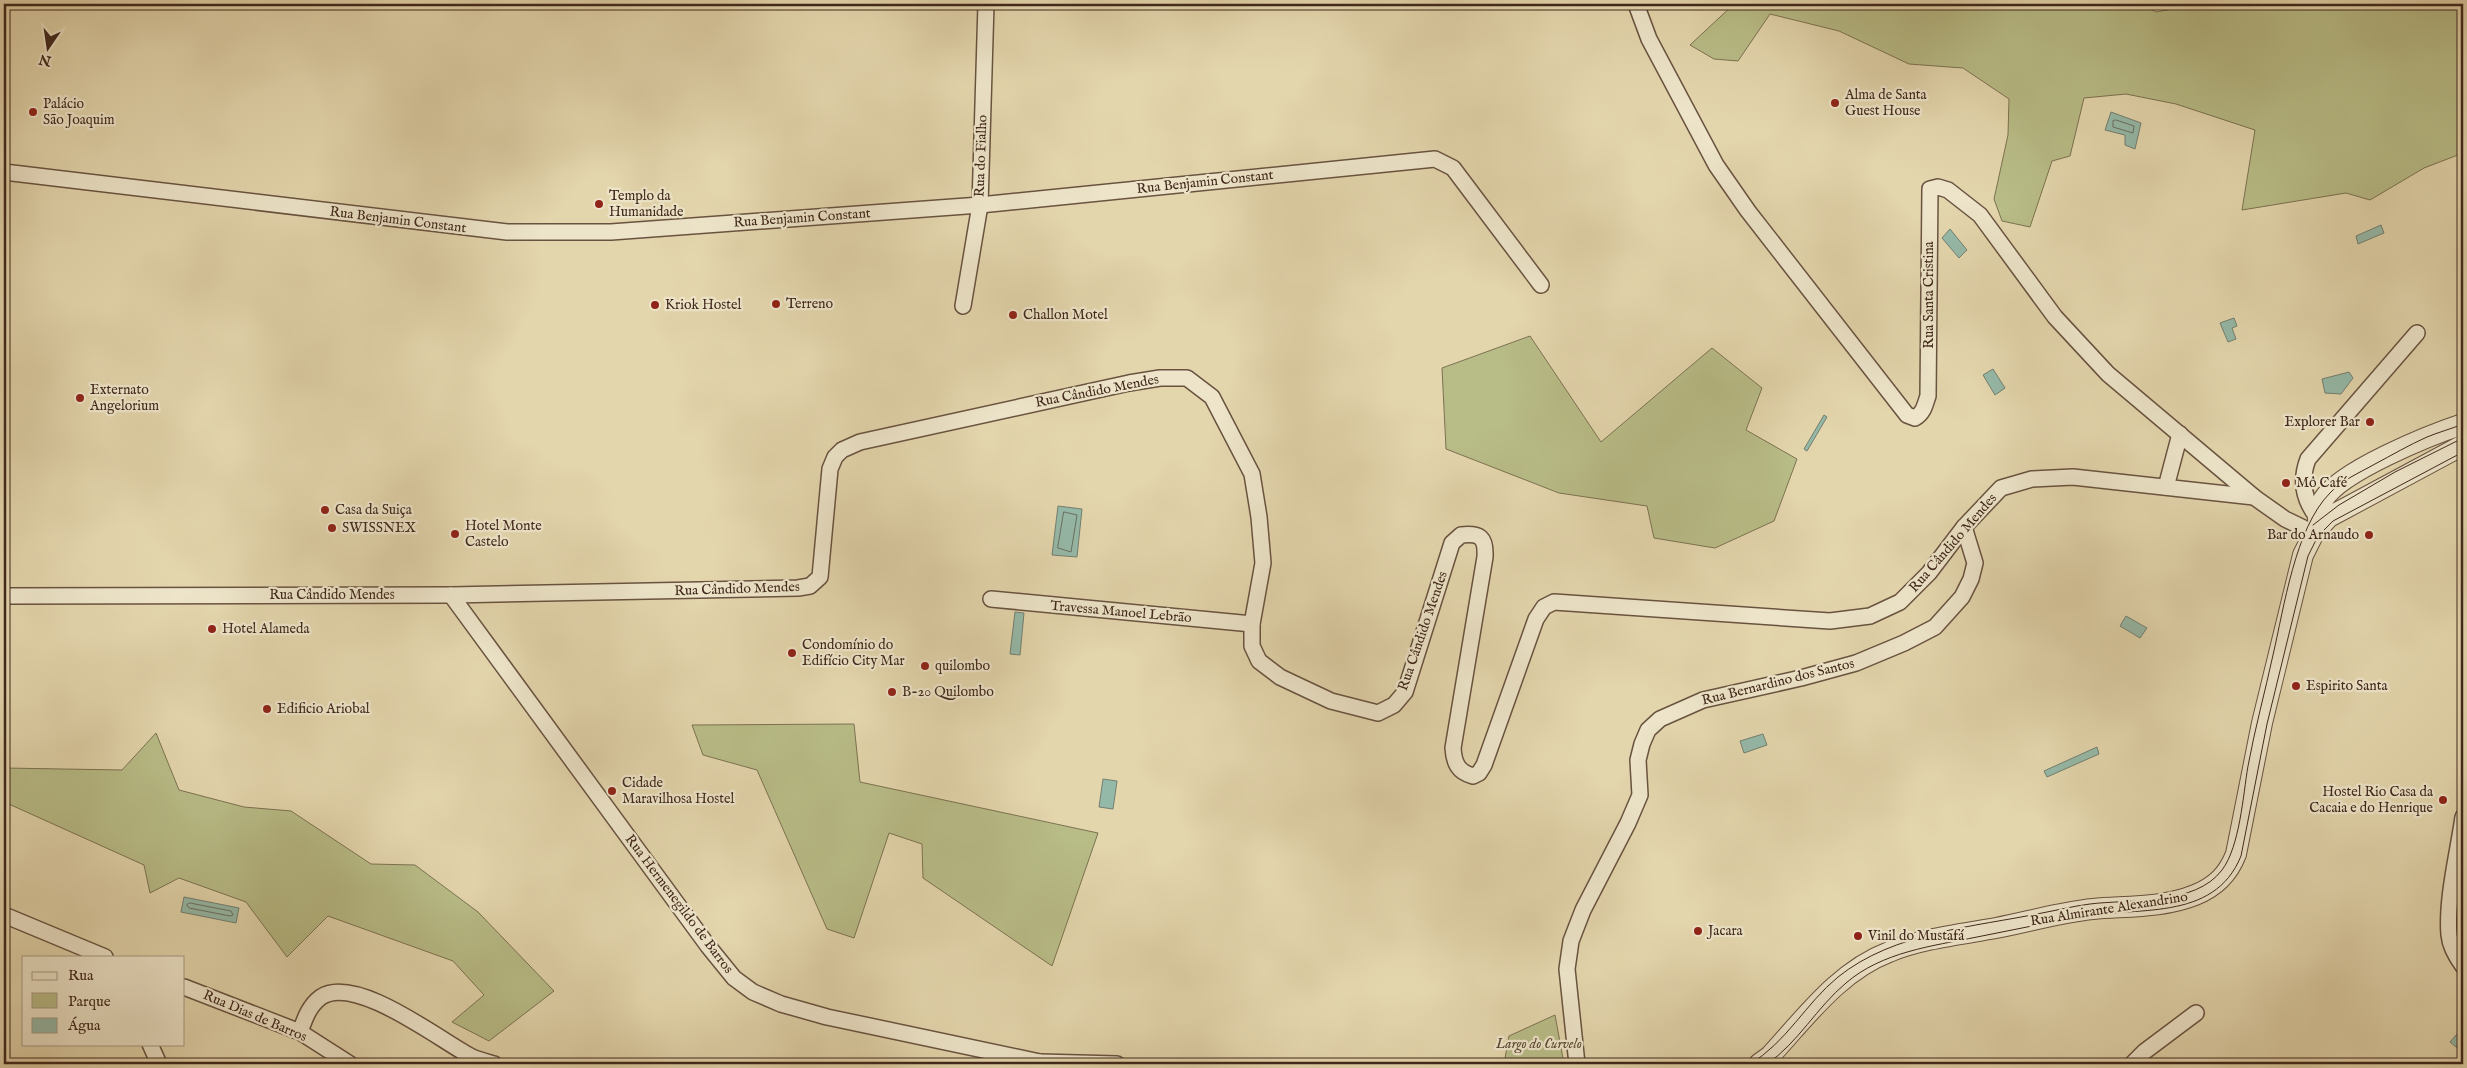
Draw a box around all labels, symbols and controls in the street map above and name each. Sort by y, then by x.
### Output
north arrow [22,22,72,72]
text: N [37,50,54,70]
place label: Alma de Santa Guest House [1844,86,1928,120]
place label: Palácio São Joaquim [43,95,115,129]
marker: Alma de Santa Guest House [1829,97,1841,109]
marker: Palácio São Joaquim [27,106,39,118]
street label: Rua do Fialho [971,114,991,198]
street label: Rua Benjamin Constant [1136,166,1274,198]
place label: Templo da Humanidade [609,187,684,221]
marker: Templo da Humanidade [593,198,605,210]
street label: Rua Benjamin Constant [329,203,467,237]
street label: Rua Benjamin Constant [733,204,871,232]
street label: Rua Santa Cristina [1920,240,1938,349]
place label: Terreno [786,295,834,313]
place label: Kriok Hostel [665,296,741,314]
marker: Terreno [770,298,782,310]
marker: Kriok Hostel [649,299,661,311]
place label: Challon Motel [1023,306,1108,324]
marker: Challon Motel [1007,309,1019,321]
street label: Rua Cândido Mendes [1034,370,1160,412]
place label: Externato Angelorium [89,381,159,415]
marker: Externato Angelorium [74,392,86,404]
place label: Explorer Bar [2284,413,2360,431]
marker: Explorer Bar [2364,416,2376,428]
place label: Mô Café [2296,474,2348,492]
marker: Mô Café [2280,477,2292,489]
street label: Rua Cândido Mendes [1905,490,2001,596]
place label: Casa da Suiça [335,501,413,519]
marker: Casa da Suiça [319,504,331,516]
place label: Hotel Monte Castelo [465,517,542,551]
place label: SWISSNEX [342,519,417,537]
marker: SWISSNEX [326,522,338,534]
place label: Bar do Arnaudo [2267,526,2359,544]
marker: Hotel Monte Castelo [449,528,461,540]
marker: Bar do Arnaudo [2363,529,2375,541]
street label: Rua Cândido Mendes [1394,569,1452,693]
street label: Rua Cândido Mendes [674,578,800,600]
street label: Rua Cândido Mendes [269,586,395,604]
street label: Travessa Manoel Lebrão [1050,597,1193,627]
place label: Hotel Alameda [222,620,310,638]
marker: Hotel Alameda [206,623,218,635]
place label: Condomínio do Edifício City Mar [802,636,905,670]
marker: Condomínio do Edifício City Mar [786,647,798,659]
street label: Rua Bernardino dos Santos [1700,654,1856,710]
place label: quilombo [935,657,990,675]
marker: quilombo [919,660,931,672]
place label: Espirito Santa [2306,677,2389,695]
marker: Espirito Santa [2290,680,2302,692]
place label: B-20 Quilombo [902,683,994,701]
marker: B-20 Quilombo [886,686,898,698]
place label: Edificio Ariobal [277,700,370,718]
marker: Edificio Ariobal [261,703,273,715]
place label: Cidade Maravilhosa Hostel [622,774,735,808]
place label: Hostel Rio Casa da Cacaia e do Henrique [2309,783,2434,817]
marker: Cidade Maravilhosa Hostel [606,785,618,797]
marker: Hostel Rio Casa da Cacaia e do Henrique [2437,794,2449,806]
street label: Rua Hermenegildo de Barros [621,831,737,977]
street label: Rua Almirante Alexandrino [2029,888,2189,930]
place label: Jacara [1706,922,1744,940]
marker: Jacara [1692,925,1704,937]
place label: Vinil do Mustafá [1867,927,1965,945]
marker: Vinil do Mustafá [1852,930,1864,942]
legend [22,956,185,1046]
text: Rua [68,966,94,985]
street label: Rua Dias de Barros [200,986,310,1046]
text: Parque [68,992,111,1011]
text: Água [67,1016,101,1035]
park label: Largo do Curvelo [1495,1035,1582,1054]

